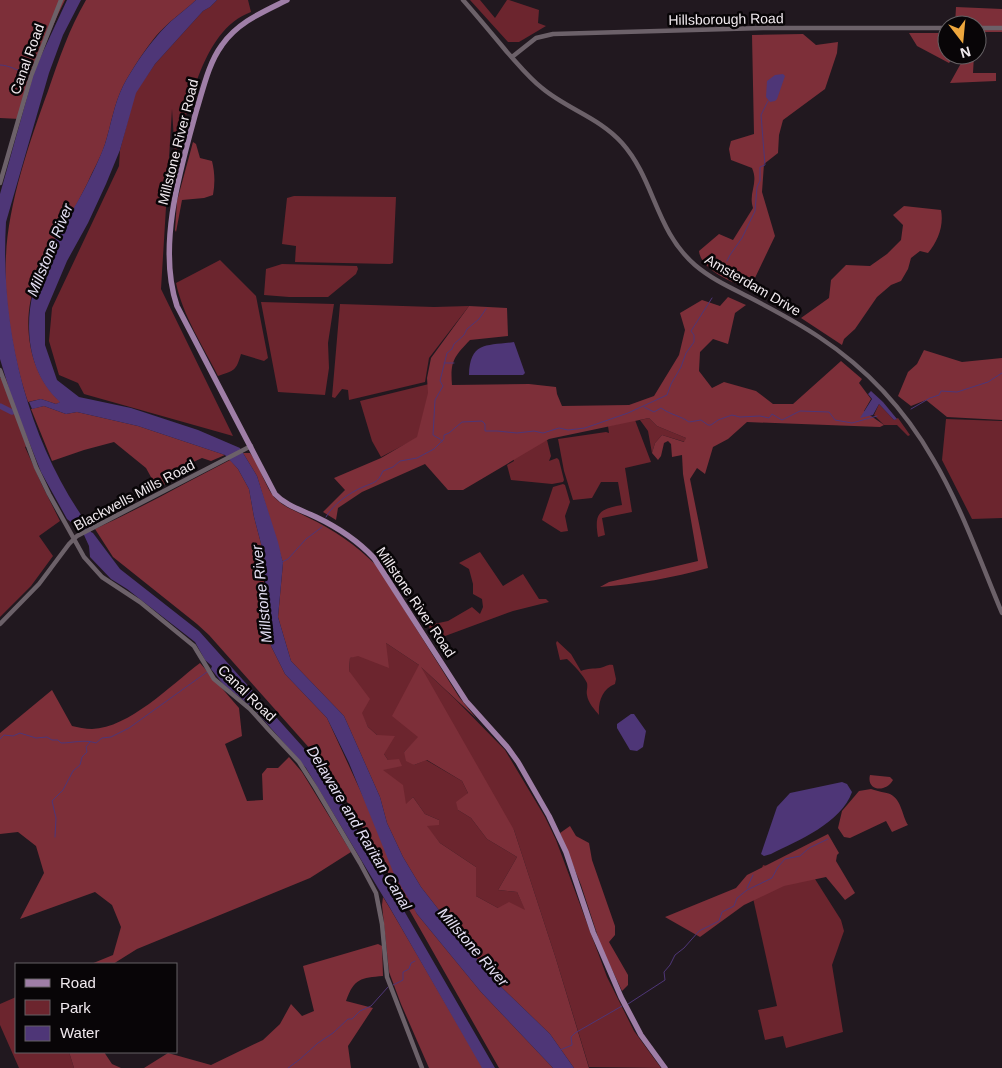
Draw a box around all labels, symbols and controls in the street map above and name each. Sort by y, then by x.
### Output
street label: Hillsborough Road [668,10,784,28]
north arrow [937,15,987,65]
street label: Canal Road [7,22,47,96]
text: N [959,43,973,62]
street label: Millstone River Road [155,77,201,207]
water label: Millstone River [23,200,76,299]
street label: Amsterdam Drive [702,251,804,319]
street label: Blackwells Mills Road [71,456,197,534]
water label: Millstone River [248,543,275,644]
street label: Millstone River Road [373,544,459,660]
street label: Canal Road [215,662,279,724]
water label: Delaware and Raritan Canal [304,743,416,913]
water label: Millstone River [435,904,513,990]
legend [15,963,178,1053]
text: Road [60,974,96,991]
text: Park [60,999,91,1016]
text: Water [60,1024,99,1041]

